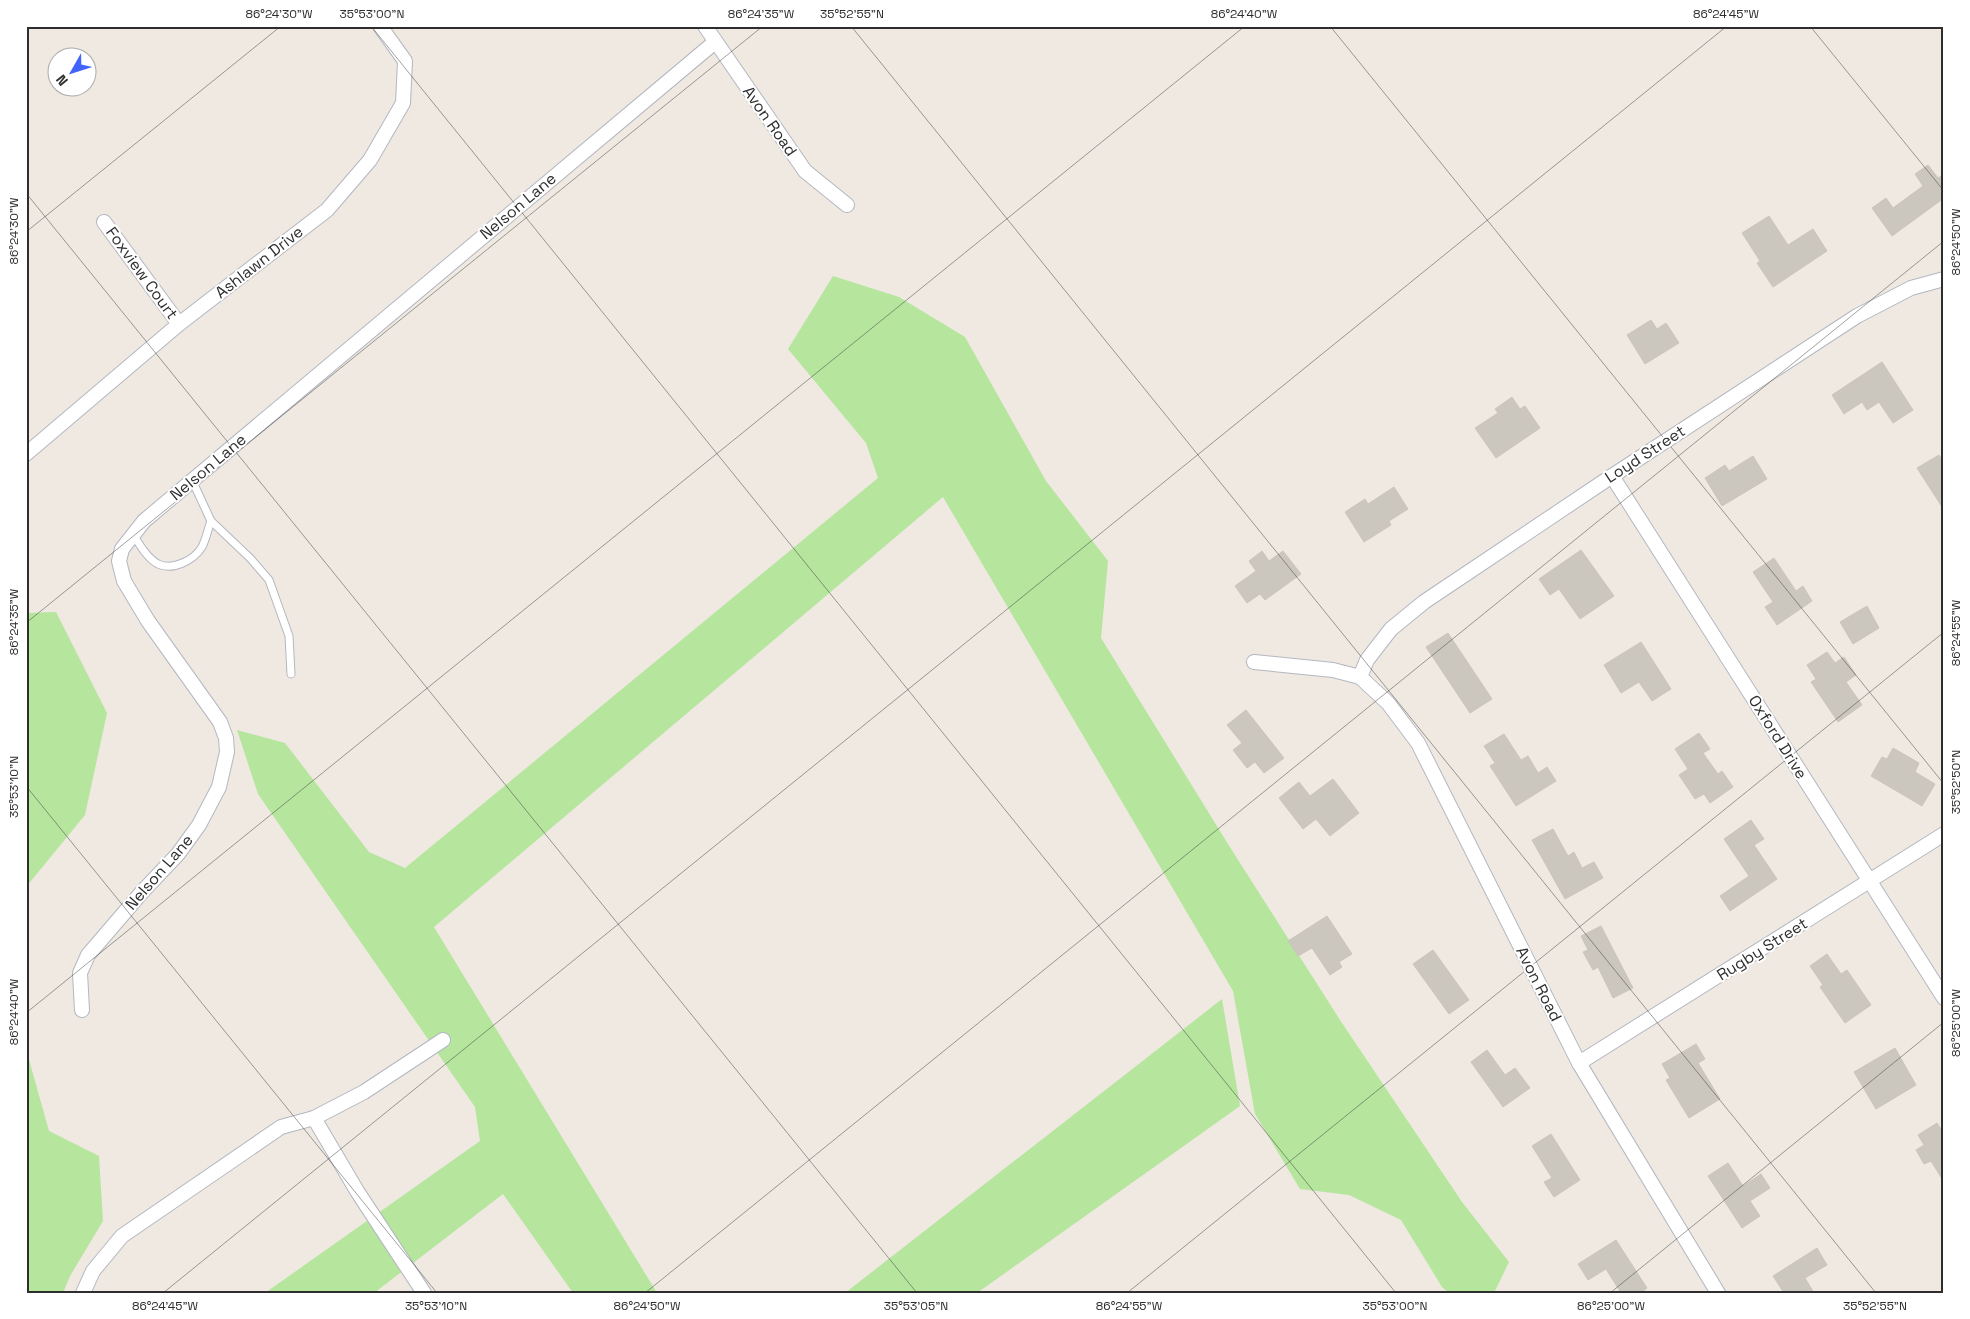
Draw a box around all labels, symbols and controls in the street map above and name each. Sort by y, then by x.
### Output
text: 86°24'30"W [246,6,313,22]
text: 35°53'00"N [340,6,404,22]
text: 86°24'35"W [728,6,795,22]
text: 35°52'55"N [820,6,884,22]
text: 86°24'40"W [1211,6,1278,22]
text: 86°24'45"W [1693,6,1760,22]
north arrow [48,48,98,98]
text: N [52,71,72,89]
street label: Avon Road [738,82,802,160]
street label: Nelson Lane [475,168,561,244]
text: 86°24'30"W [6,197,22,264]
text: 86°24'50"W [1948,208,1964,275]
street label: Ashlawn Drive [211,221,307,303]
street label: Foxview Court [101,223,183,323]
street label: Loyd Street [1601,420,1689,488]
street label: Nelson Lane [165,429,251,505]
text: 86°24'35"W [6,588,22,655]
text: 86°24'55"W [1948,599,1964,666]
street label: Oxford Drive [1744,691,1812,783]
text: 35°52'50"N [1948,750,1964,814]
text: 35°53'10"N [6,756,22,818]
street label: Nelson Lane [120,830,198,914]
street label: Rugby Street [1713,913,1811,985]
street label: Avon Road [1511,943,1567,1025]
text: 86°24'40"W [6,978,22,1045]
text: 86°25'00"W [1948,989,1964,1057]
text: 86°24'45"W [132,1298,199,1314]
text: 35°53'10"N [405,1298,467,1314]
text: 86°24'50"W [614,1298,681,1314]
text: 35°53'05"N [884,1298,948,1314]
text: 86°24'55"W [1096,1298,1163,1314]
text: 35°53'00"N [1363,1298,1427,1314]
text: 86°25'00"W [1577,1298,1645,1314]
text: 35°52'55"N [1843,1298,1907,1314]

